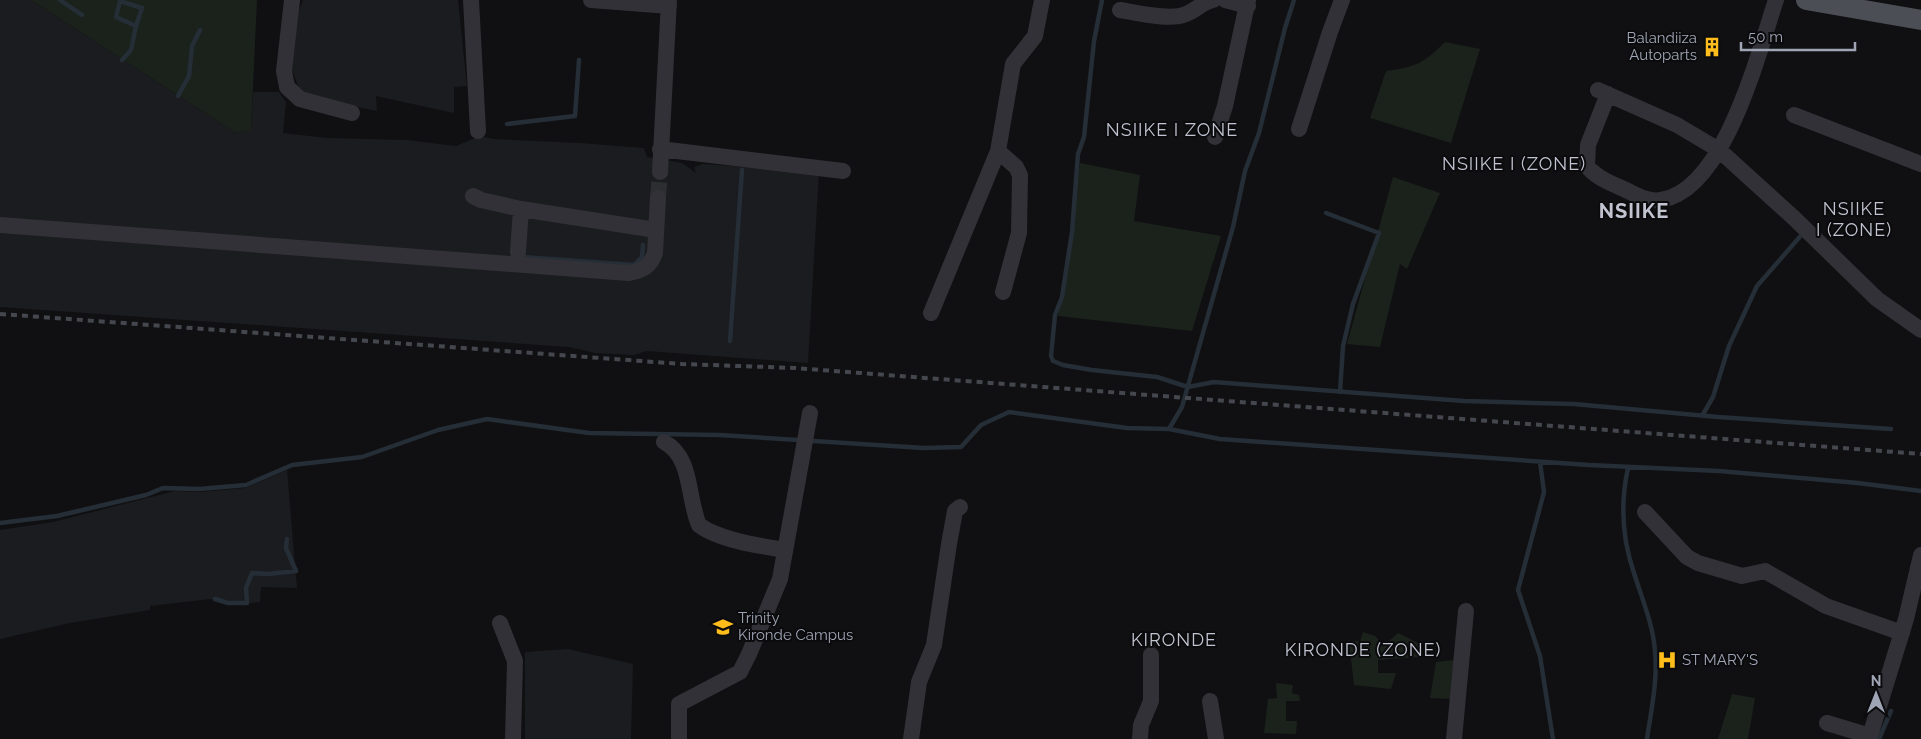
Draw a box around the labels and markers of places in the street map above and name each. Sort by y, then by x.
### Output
place label: Balandiiza Autoparts [1626,29,1697,64]
building icon: Balandiiza Autoparts [1701,36,1723,58]
place label: Trinity Kironde Campus [738,609,853,644]
school or university icon: Trinity Kironde Campus [712,616,734,638]
hospital icon: ST MARY'S [1656,649,1678,671]
place label: ST MARY'S [1682,651,1758,669]

